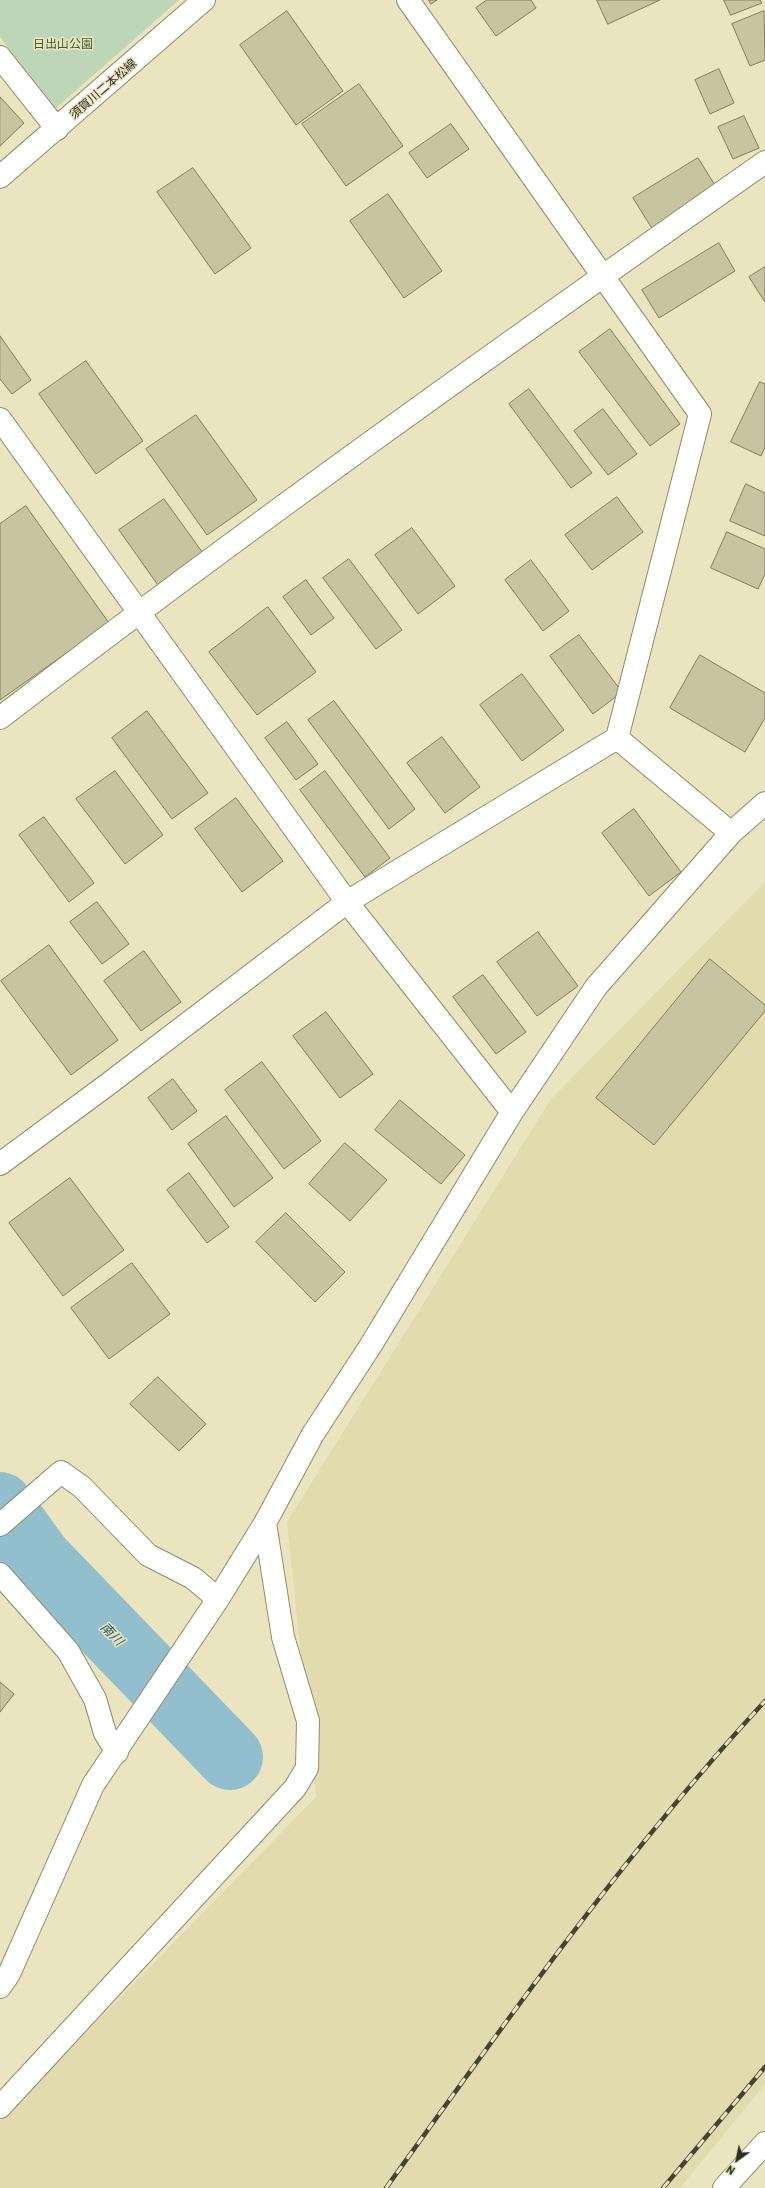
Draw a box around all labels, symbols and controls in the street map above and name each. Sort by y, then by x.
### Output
park label: 日出山公園 [33,37,93,51]
street label: 須賀川二本松線 [67,56,139,122]
water label: 南川 [97,1619,127,1649]
north arrow [717,2140,757,2180]
text: N [724,2163,737,2178]

